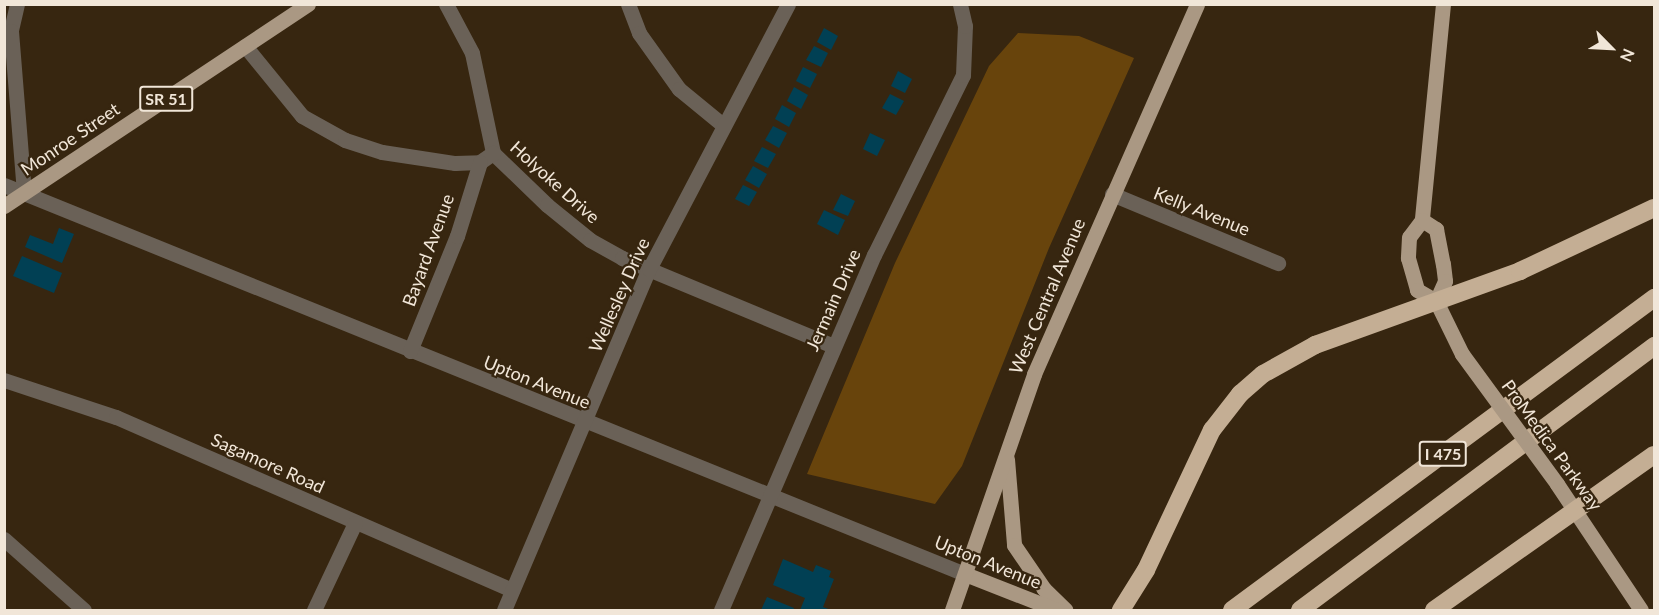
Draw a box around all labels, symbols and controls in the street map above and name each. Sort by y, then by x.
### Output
north arrow [1581,18,1641,78]
text: N [1617,46,1639,65]
road number: SR 51 [139,86,193,112]
street label: Monroe Street [16,98,124,180]
street label: Holyoke Drive [506,136,604,228]
street label: Kelly Avenue [1150,182,1254,240]
street label: Bayard Avenue [398,191,458,309]
street label: West Central Avenue [1004,215,1090,377]
street label: Wellesley Drive [584,234,654,356]
street label: Jermain Drive [801,246,865,354]
street label: Upton Avenue [480,351,594,413]
street label: ProMedica Parkway [1497,375,1607,515]
street label: Sagamore Road [208,428,328,498]
road number: I 475 [1418,441,1468,467]
street label: Upton Avenue [931,531,1045,593]

